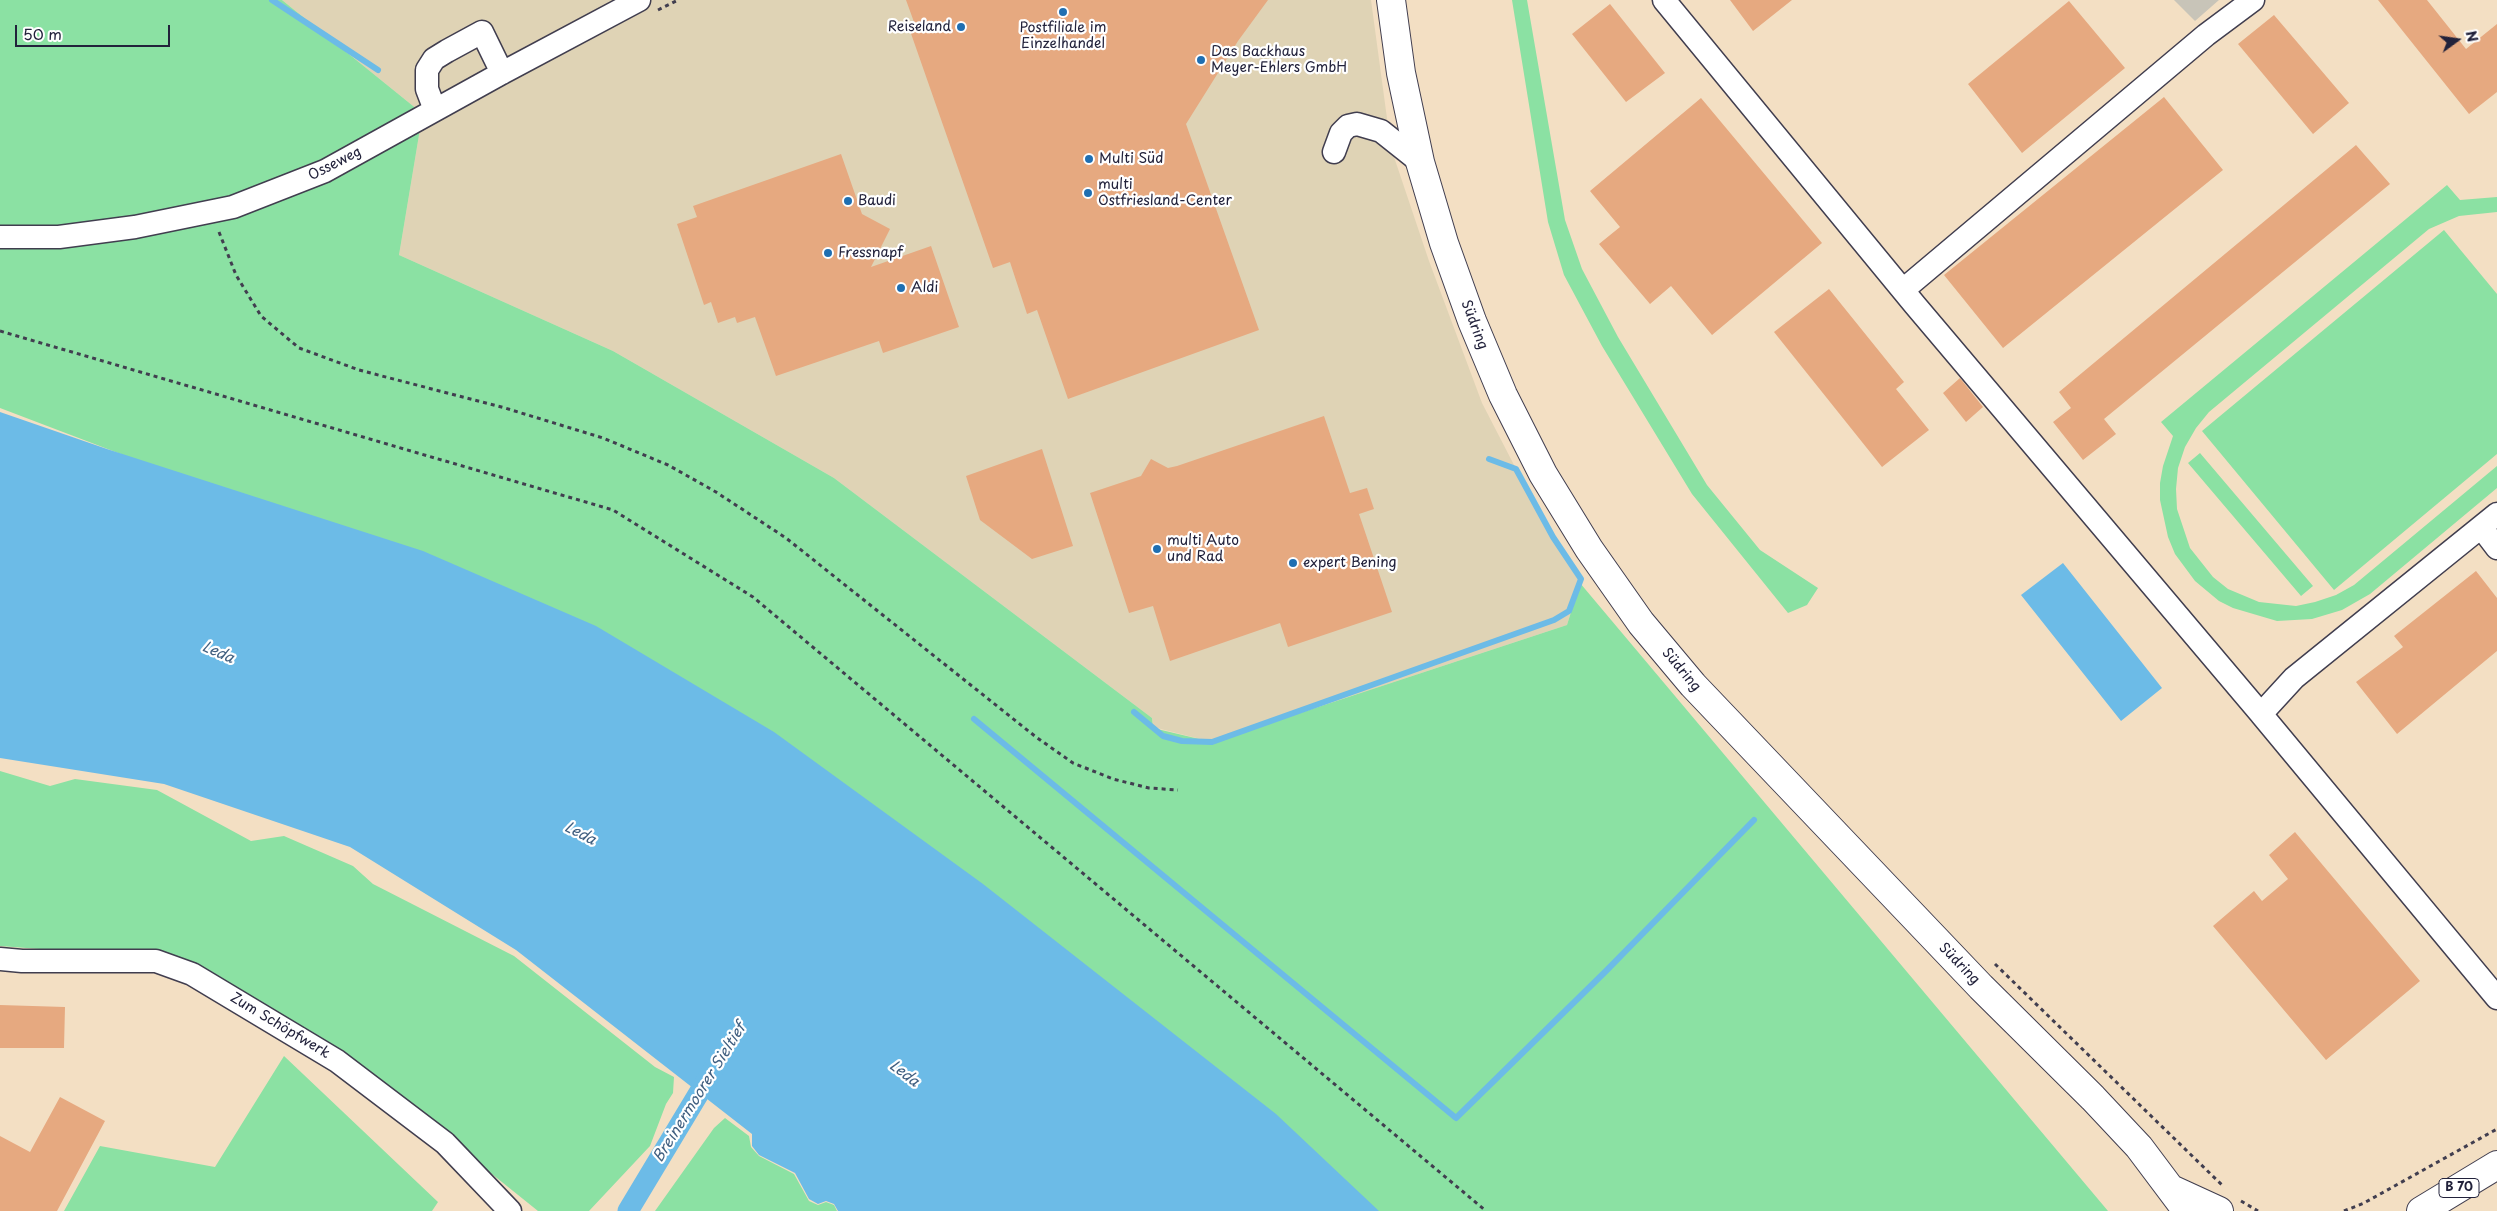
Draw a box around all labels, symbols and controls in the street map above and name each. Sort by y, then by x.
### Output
marker: Postfiliale im Einzelhandel [1057,6,1069,18]
scale bar [18,15,172,47]
north arrow [2432,15,2482,65]
place label: Reiseland [888,19,951,35]
place label: Postfiliale im Einzelhandel [1020,20,1106,52]
marker: Reiseland [955,21,967,33]
text: 50 m [23,22,62,45]
text: N [2461,28,2484,44]
place label: Das Backhaus Meyer-Ehlers GmbH [1211,44,1347,76]
marker: Das Backhaus Meyer-Ehlers GmbH [1195,54,1207,66]
street label: Osseweg [306,144,364,184]
place label: Multi Süd [1099,151,1163,167]
marker: Multi Süd [1083,153,1095,165]
place label: multi Ostfriesland-Center [1098,177,1232,210]
marker: multi Ostfriesland-Center [1082,187,1094,199]
place label: Baudi [858,193,896,209]
marker: Baudi [842,195,854,207]
place label: Fressnapf [838,245,903,261]
marker: Fressnapf [822,247,834,259]
place label: Aldi [911,280,938,296]
marker: Aldi [895,282,907,294]
street label: Südring [1457,298,1491,352]
place label: multi Auto und Rad [1167,533,1239,566]
marker: multi Auto und Rad [1151,543,1163,555]
place label: expert Bening [1303,555,1397,571]
marker: expert Bening [1287,557,1299,569]
water label: Leda [199,638,237,668]
street label: Südring [1658,645,1704,695]
water label: Leda [561,819,599,849]
street label: Südring [1935,940,1983,988]
street label: Zum Schöpfwerk [227,990,333,1062]
water label: Breinermoorer Sieltief [650,1020,750,1166]
water label: Leda [885,1057,923,1091]
road number: B 70 [2439,1178,2479,1198]

